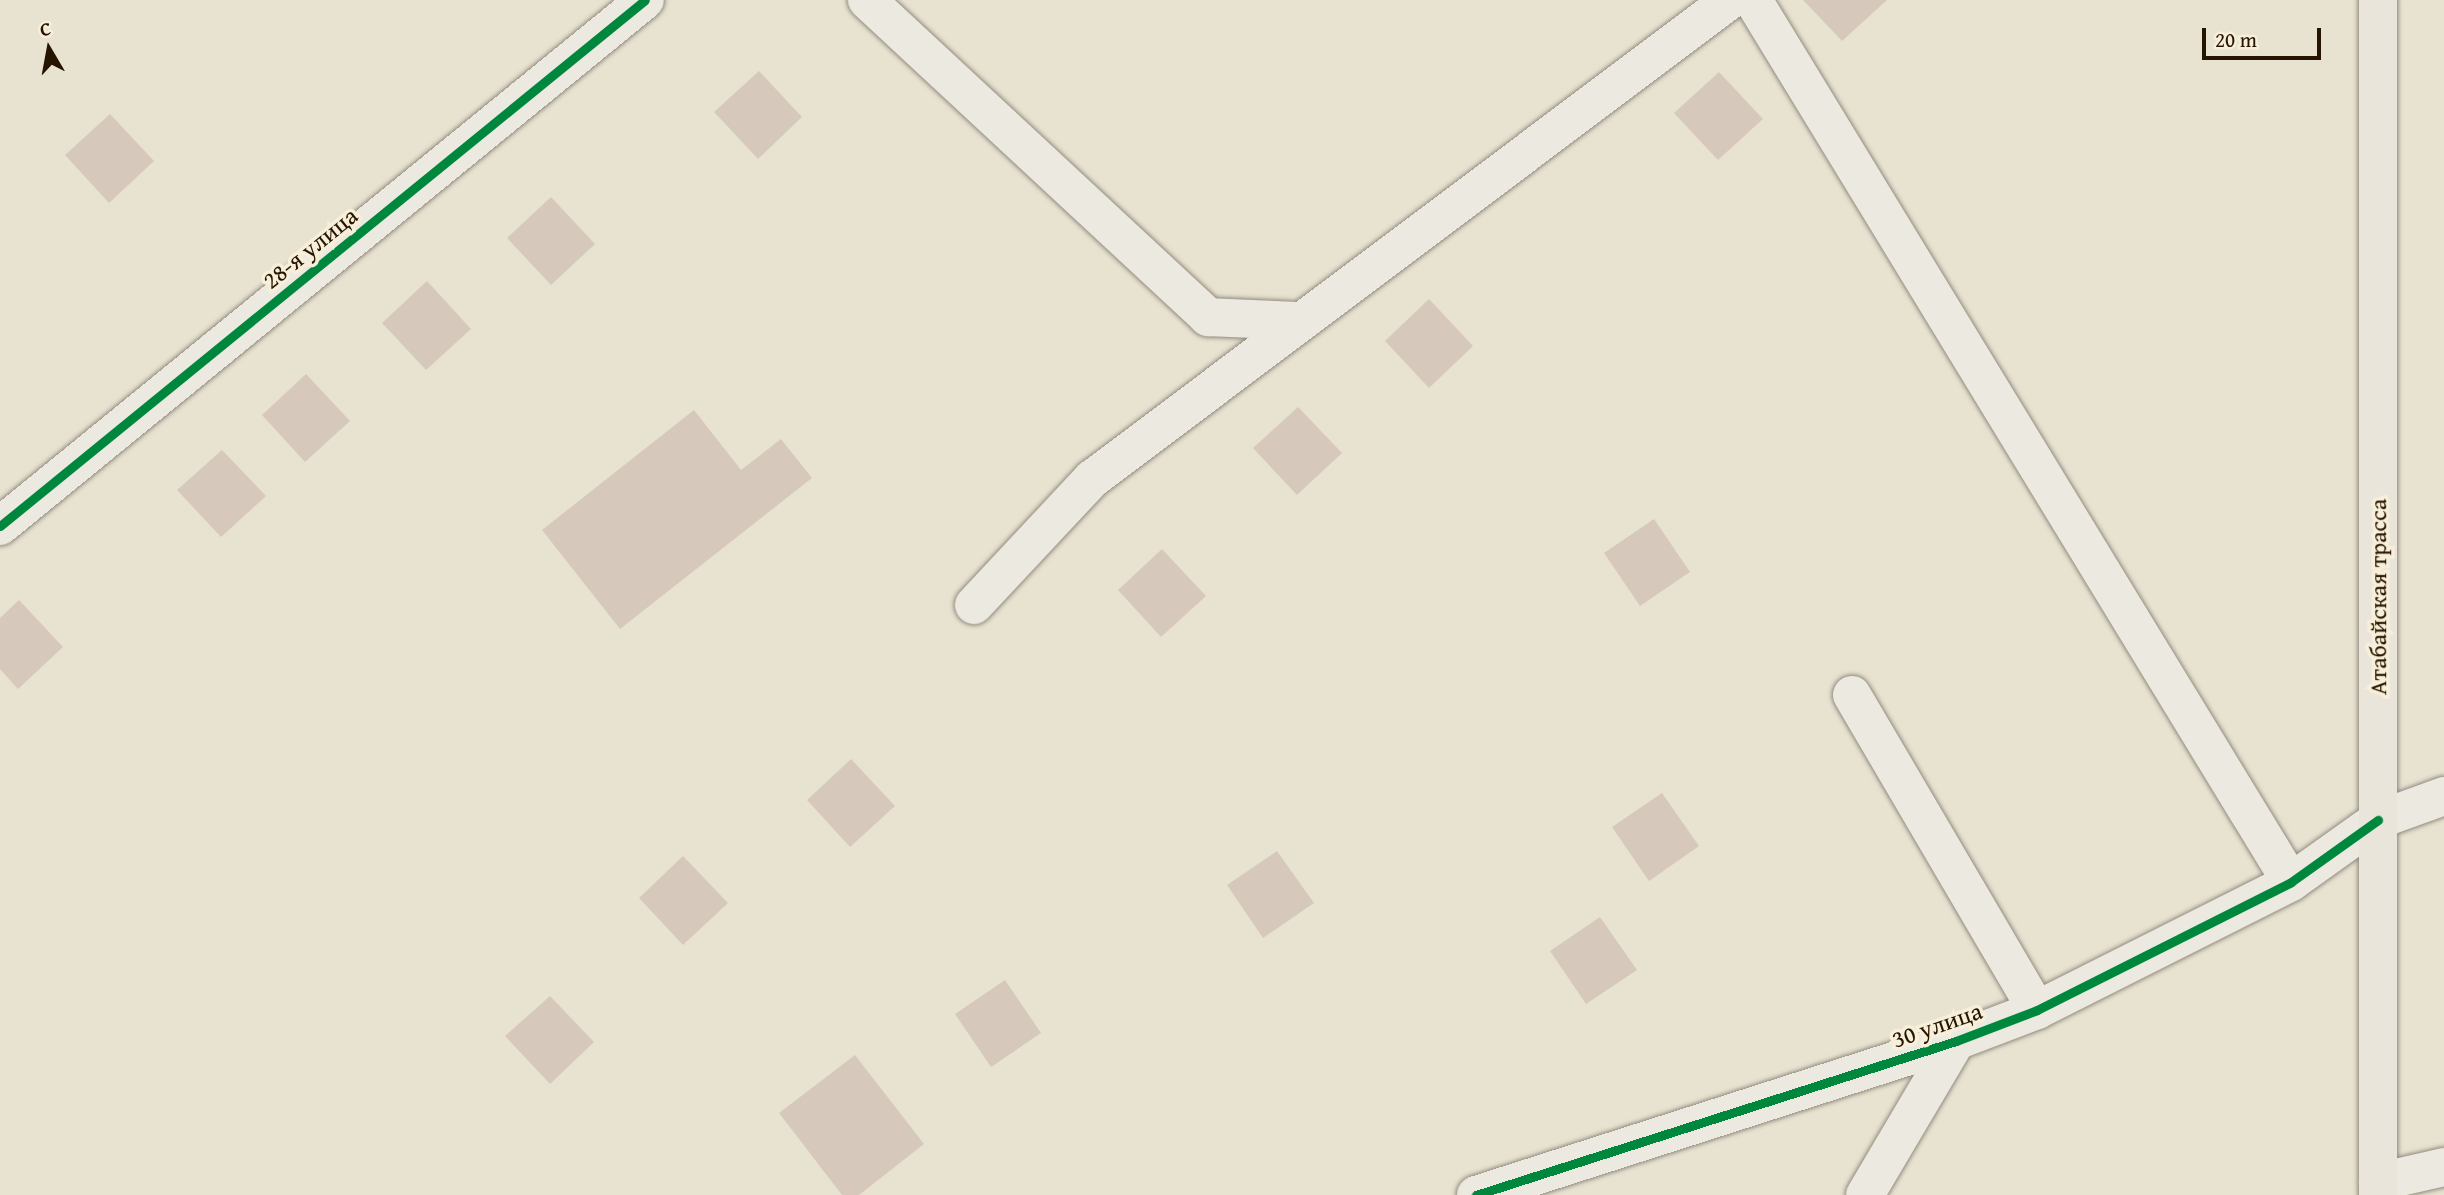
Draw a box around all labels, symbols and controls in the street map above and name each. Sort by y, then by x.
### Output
north arrow [14,14,84,84]
text: С [38,14,53,43]
scale bar [2206,14,2325,58]
text: 20 m [2215,24,2257,55]
street label: 28-я улица [257,201,363,295]
street label: Атабайская трасса [2364,499,2392,695]
street label: 30 улица [1888,996,1986,1054]

